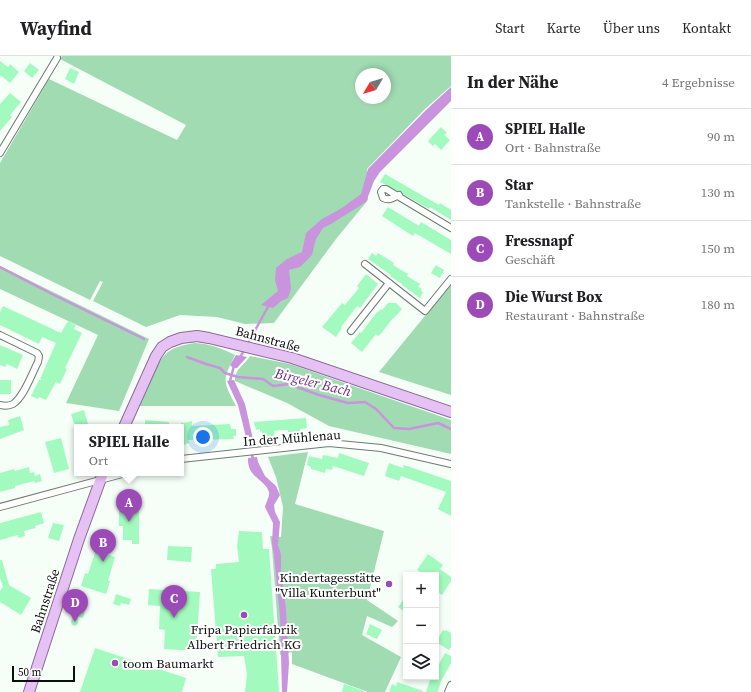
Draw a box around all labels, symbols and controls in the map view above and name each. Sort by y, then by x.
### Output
text: Wayfind [20,15,92,41]
text: Start [495,18,525,38]
text: Karte [547,18,581,38]
text: Über uns [603,18,660,38]
text: Kontakt [682,18,731,38]
north arrow [355,68,391,104]
text: In der Nähe [467,70,558,94]
text: 4 Ergebnisse [662,74,735,91]
text: SPIEL Halle [505,118,585,139]
text: A [476,128,484,145]
text: 90 m [707,128,735,145]
text: Ort · Bahnstraße [505,139,601,156]
text: Star [505,174,533,195]
text: B [476,184,484,201]
text: 130 m [701,184,735,201]
text: Tankstelle · Bahnstraße [505,195,641,212]
text: Fressnapf [505,230,573,251]
text: C [476,240,484,257]
text: 150 m [701,240,735,257]
text: Geschäft [505,251,555,268]
text: Die Wurst Box [505,286,603,307]
text: D [475,296,485,313]
text: 180 m [701,296,735,313]
text: Restaurant · Bahnstraße [505,307,645,324]
street label: Bahnstraße [234,322,303,356]
water label: Birgeler Bach [272,363,354,401]
popup [74,424,184,476]
street label: In der Mühlenau [243,426,342,450]
your location [193,427,213,447]
text: SPIEL Halle [89,431,169,452]
text: Ort [89,452,108,469]
pin: A [116,489,142,522]
pin: B [90,529,116,562]
street label: Bahnstraße [27,566,63,635]
place label: Kindertagesstätte "Villa Kunterbunt" [275,569,381,601]
map controls [403,572,439,680]
button: + [403,572,439,608]
marker: Kindertagesstätte "Villa Kunterbunt" [384,579,394,589]
pin: C [161,585,187,618]
pin: D [62,589,88,622]
button: − [403,608,439,644]
marker: Fripa Papierfabrik Albert Friedrich KG [239,610,249,620]
place label: Fripa Papierfabrik Albert Friedrich KG [187,621,301,653]
button: layers [403,644,439,680]
place label: toom Baumarkt [123,655,214,672]
marker: toom Baumarkt [110,658,120,668]
scale bar [12,664,75,683]
text: 50 m [18,665,41,680]

